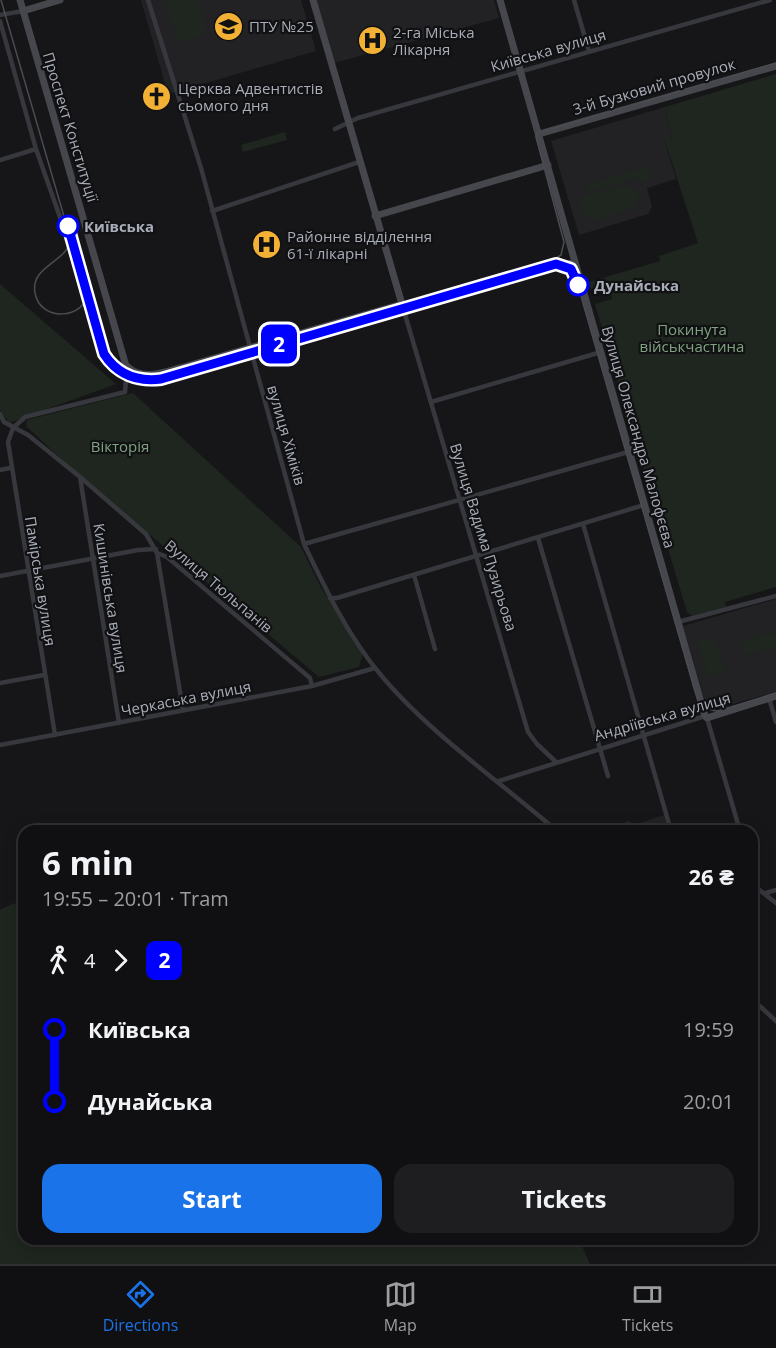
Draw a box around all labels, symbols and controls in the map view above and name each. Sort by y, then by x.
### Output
school or university icon: ПТУ №25 [212,10,244,42]
place label: ПТУ №25 [249,16,314,36]
place label: 2-га Міська Лікарня [393,22,475,59]
street label: Київська вулиця [488,24,608,76]
hospital icon: 2-га Міська Лікарня [356,25,388,57]
street label: Проспект Конституції [39,50,103,205]
street label: 3-й Бузковий провулок [570,53,738,119]
place label: Церква Адвентистів сьомого дня [178,78,323,115]
church icon: Церква Адвентистів сьомого дня [141,81,173,113]
marker: Київська [57,215,79,237]
place label: Київська [84,216,154,236]
place label: Районне відділення 61-ї лікарні [287,226,432,263]
hospital icon: Районне відділення 61-ї лікарні [250,229,282,261]
marker: Дунайська [567,274,589,296]
place label: Дунайська [594,275,679,295]
park label: Покинута військчастина [640,319,744,356]
line badge: 2 [260,324,298,364]
street label: Вулиця Олександра Малофєєва [598,324,680,550]
text: 2 [273,330,285,358]
street label: вулиця Хіміків [263,383,311,487]
park label: Вікторія [91,436,149,456]
street label: Вулиця Вадима Пузирьова [446,441,522,633]
street label: Памірська вулиця [21,515,61,647]
street label: Кишинівська вулиця [89,522,133,674]
street label: Вулиця Тюльпанів [161,535,277,637]
street label: Черкаська вулиця [119,676,253,720]
street label: Андріївська вулиця [592,687,732,745]
text: 6 min [42,840,134,885]
text: 26 ₴ [688,861,734,891]
text: 19:55 – 20:01 · Tram [42,885,229,912]
icon: walk [42,944,75,977]
icon: forward [104,944,137,977]
text: 2 [158,946,170,974]
text: 4 [84,947,95,974]
text: Київська [88,1014,191,1044]
text: 19:59 [683,1016,734,1043]
text: Дунайська [88,1086,213,1116]
text: 20:01 [683,1088,734,1115]
button: Start [42,1164,382,1233]
button: Tickets [394,1164,734,1233]
tab: Directions [103,1278,178,1336]
tab: Map [384,1278,417,1336]
tab: Tickets [622,1278,673,1336]

